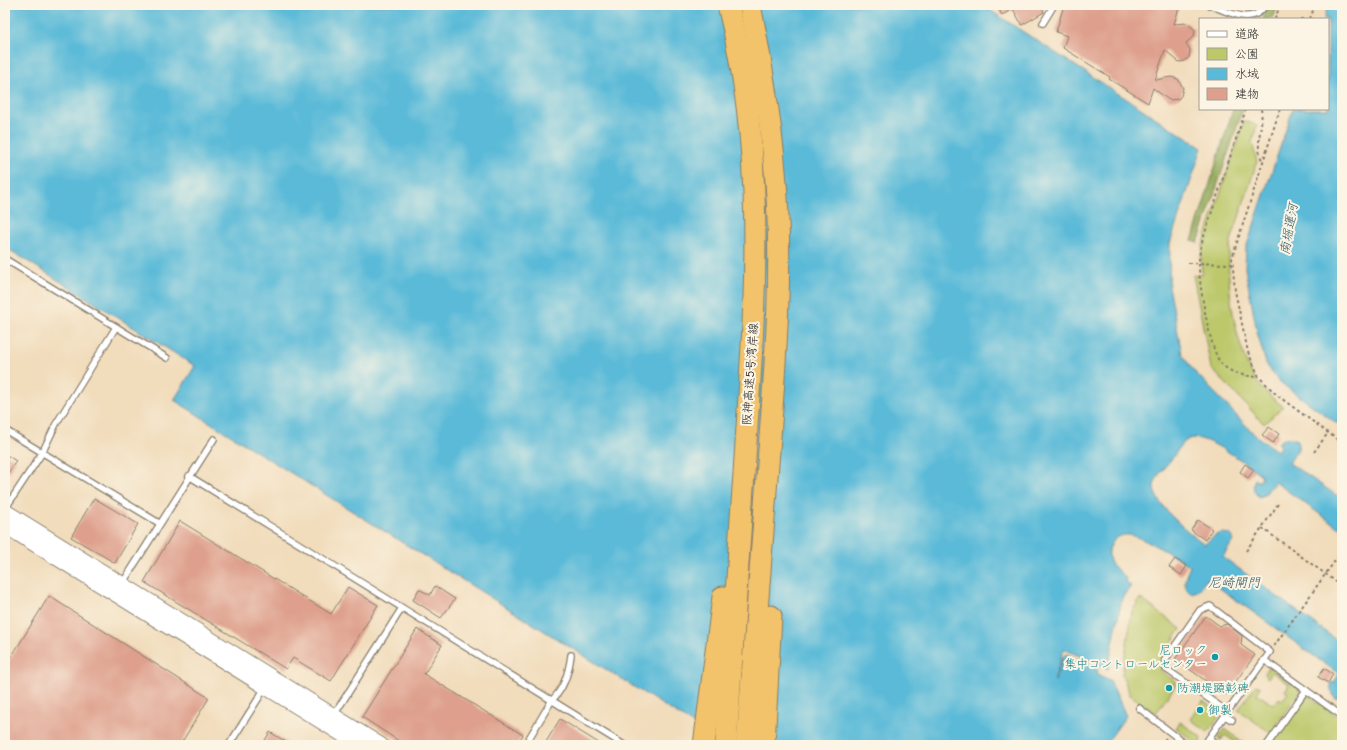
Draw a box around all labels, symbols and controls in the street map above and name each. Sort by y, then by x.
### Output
legend [1199,18,1329,110]
text: 道路 [1235,27,1259,41]
text: 公園 [1235,47,1259,61]
text: 水域 [1235,67,1259,81]
text: 建物 [1235,87,1259,101]
water label: 南堀運河 [1277,200,1301,256]
street label: 阪神高速5号湾岸線 [739,322,761,426]
water label: 尼崎閘門 [1208,575,1261,590]
place label: 尼ロック 集中コントロールセンター [1064,643,1207,671]
marker: 尼ロック 集中コントロールセンター [1210,652,1220,662]
place label: 防潮堤顕彰碑 [1177,681,1249,695]
marker: 防潮堤顕彰碑 [1164,683,1174,693]
place label: 御製 [1208,703,1232,717]
marker: 御製 [1195,705,1205,715]

